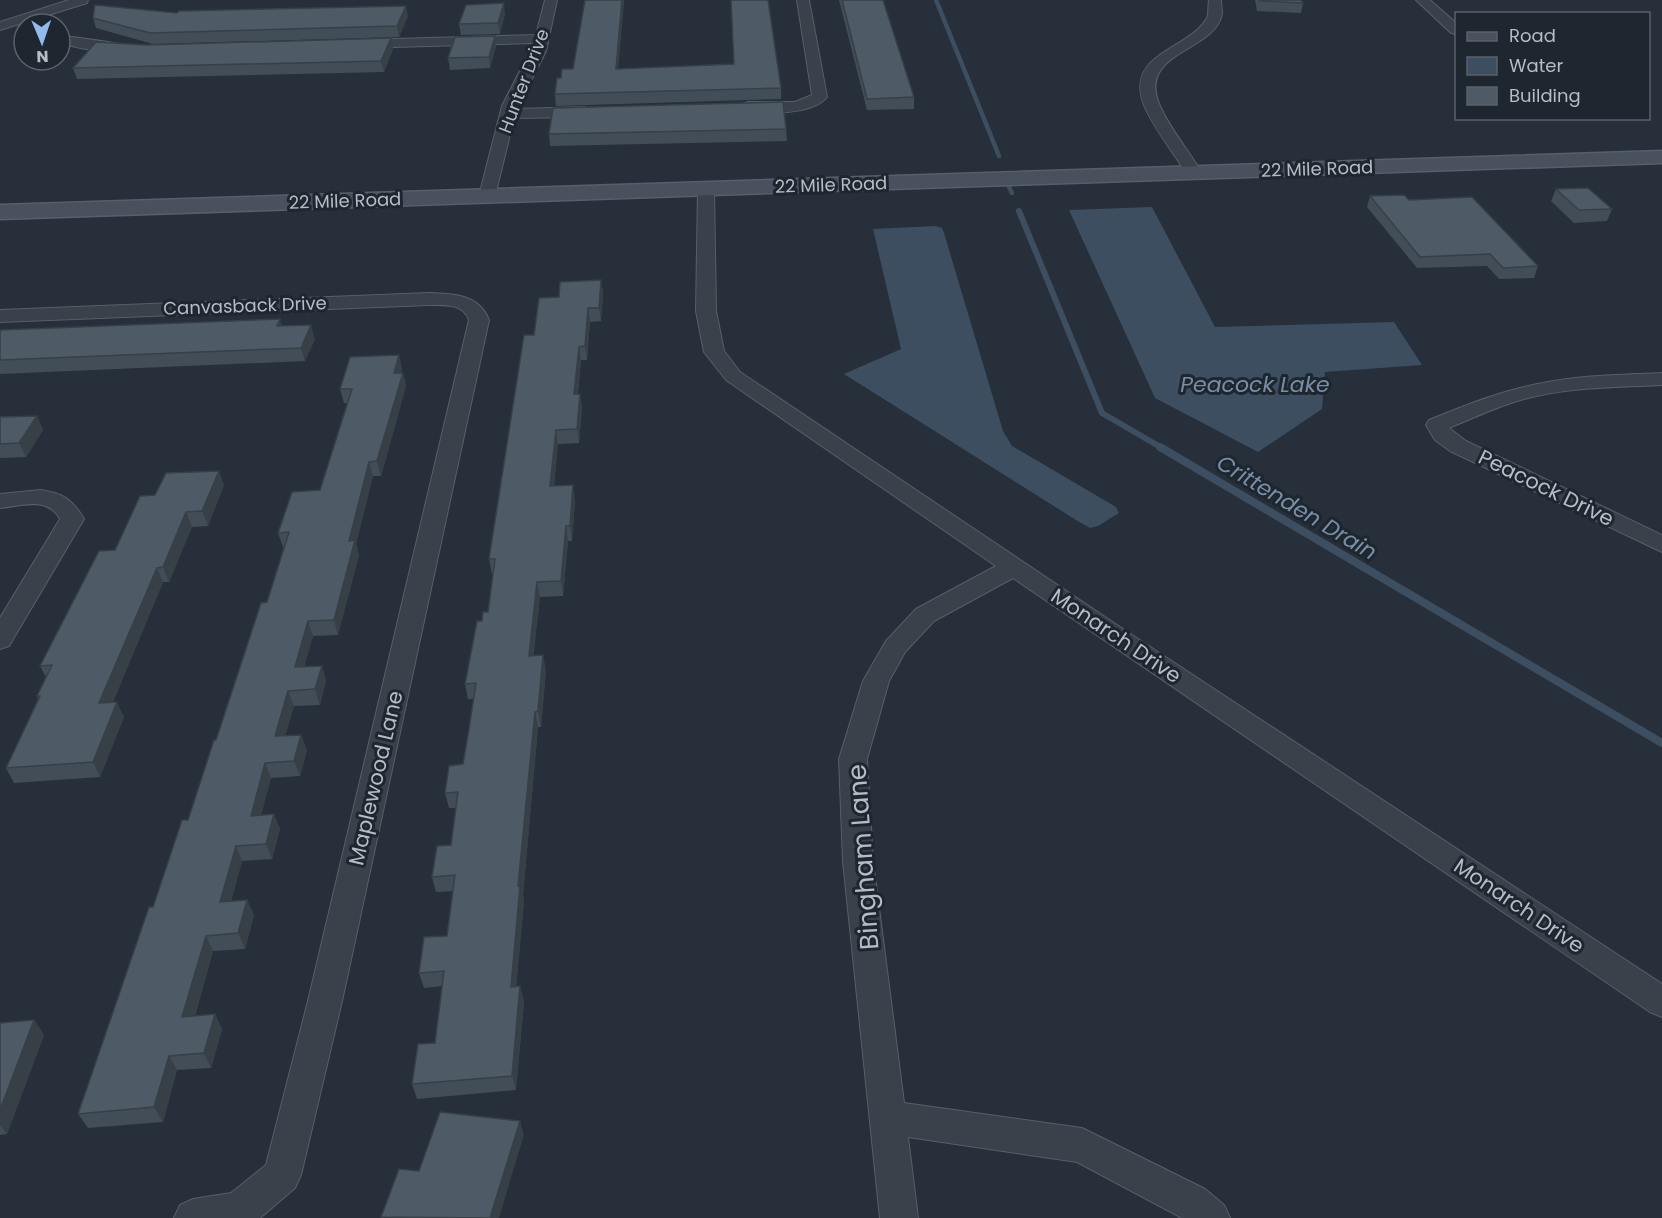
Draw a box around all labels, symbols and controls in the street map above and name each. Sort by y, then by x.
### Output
north arrow [12,12,72,72]
legend [1455,12,1650,120]
text: Road [1509,23,1556,48]
street label: Hunter Drive [492,25,555,137]
text: N [36,45,49,68]
text: Water [1509,53,1563,78]
text: Building [1509,83,1581,108]
street label: 22 Mile Road [1260,154,1374,183]
street label: 22 Mile Road [774,170,888,199]
street label: 22 Mile Road [288,186,402,215]
street label: Canvasback Drive [163,290,327,321]
water label: Peacock Lake [1180,369,1330,400]
street label: Peacock Drive [1474,442,1619,533]
water label: Crittenden Drain [1211,447,1383,567]
street label: Monarch Drive [1045,581,1187,690]
street label: Maplewood Lane [341,688,410,868]
street label: Bingham Lane [839,763,887,951]
street label: Monarch Drive [1448,851,1590,960]

